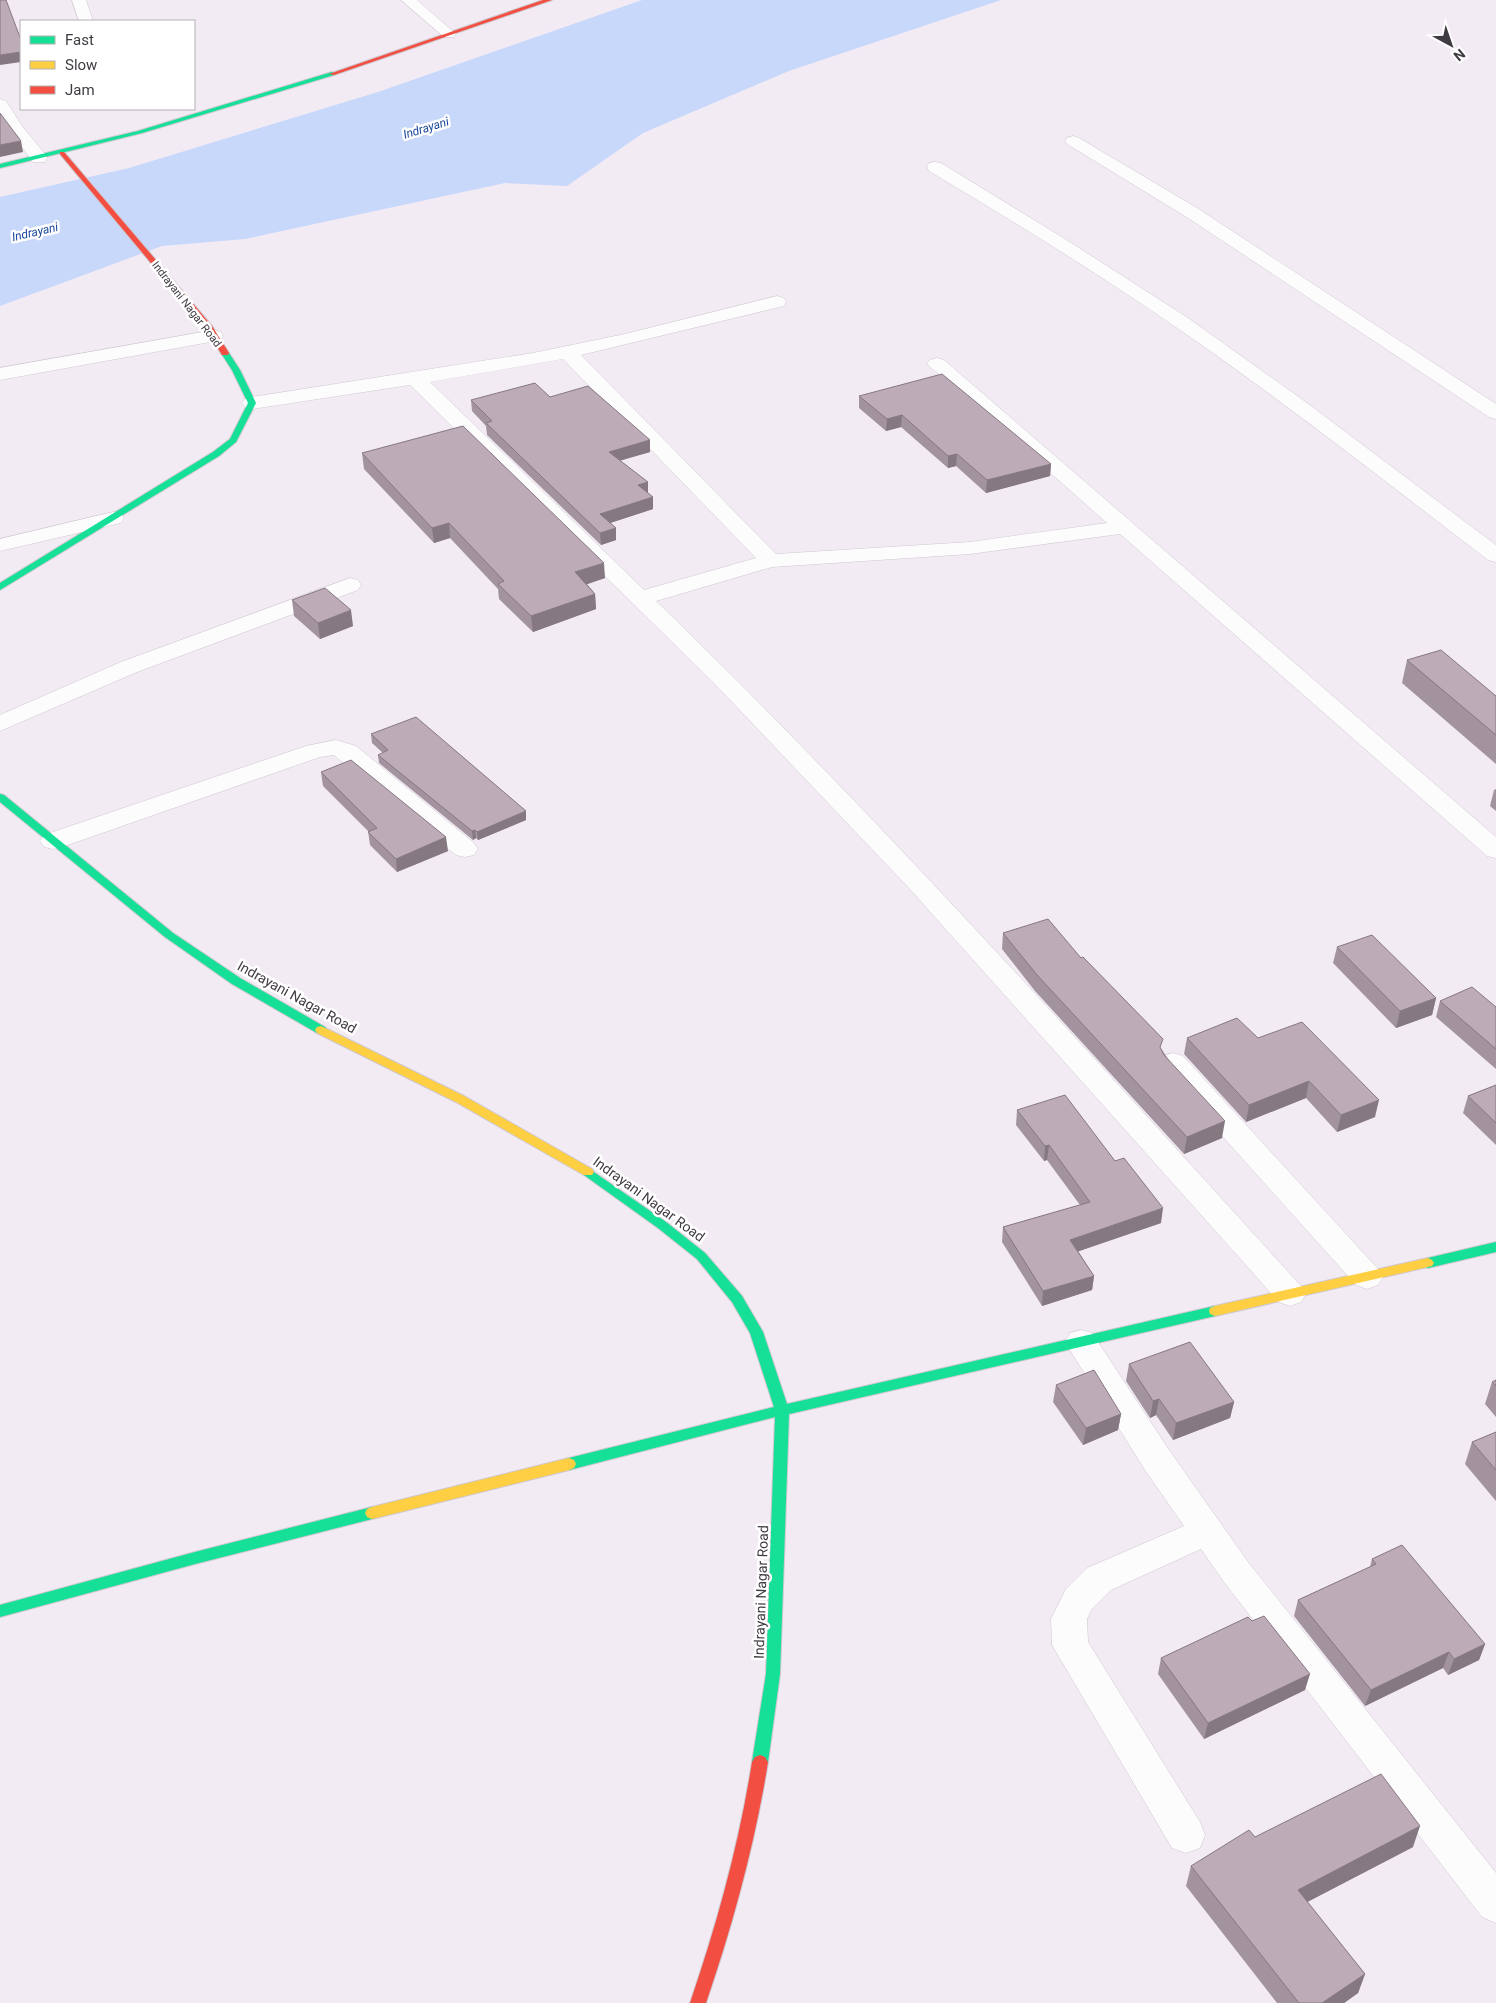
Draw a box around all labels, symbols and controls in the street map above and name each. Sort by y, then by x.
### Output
legend [20,20,195,110]
north arrow [1426,20,1476,70]
text: Fast [65,31,94,49]
text: N [1450,46,1468,64]
text: Slow [65,56,97,74]
text: Jam [65,81,95,99]
water label: Indrayani [401,114,451,142]
water label: Indrayani [10,220,60,244]
street label: Indrayani Nagar Road [149,259,224,350]
street label: Indrayani Nagar Road [235,958,359,1036]
street label: Indrayani Nagar Road [590,1153,708,1245]
street label: Indrayani Nagar Road [751,1525,771,1659]

